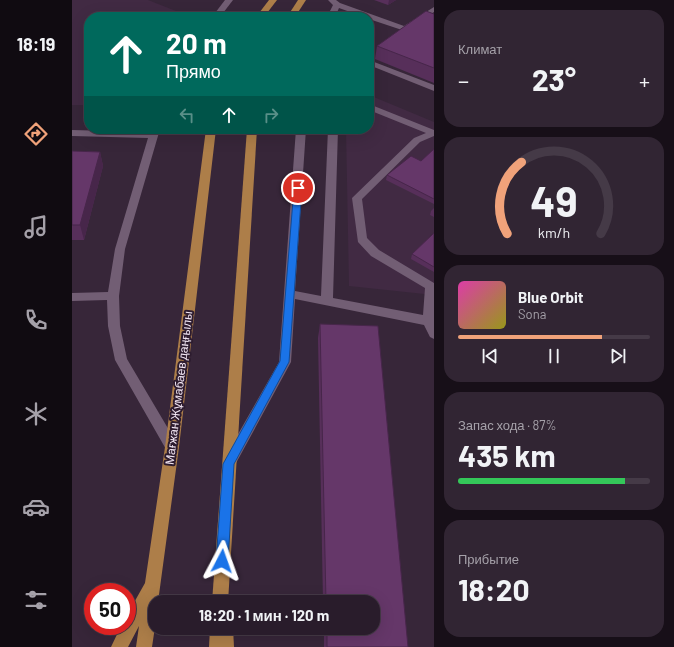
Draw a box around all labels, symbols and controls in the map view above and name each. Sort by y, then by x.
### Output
text: 20 m [166,26,227,60]
icon: ahead [100,28,152,80]
text: 18:19 [17,33,55,55]
text: Климат [458,41,502,57]
text: Прямо [166,60,221,82]
text: 23° [532,61,576,97]
text: − [458,67,469,93]
text: + [639,67,650,93]
icon: left [176,104,198,126]
icon: ahead [218,104,240,126]
icon: right [260,104,282,126]
icon: directions [22,120,50,148]
pin [281,171,315,205]
text: 49 [530,175,578,225]
icon: arrive [287,177,309,199]
icon: music [22,213,50,241]
text: km/h [538,224,570,241]
text: Blue Orbit [518,288,583,306]
icon: phone [22,306,50,334]
text: Sona [518,306,546,322]
street label: Мағжан Жұмабаев даңғылы [162,310,195,466]
icon: previous [479,345,501,367]
icon: pause [543,345,565,367]
icon: next [607,345,629,367]
icon: climate [22,400,50,428]
text: Запас хода · 87% [458,417,556,433]
text: 435 km [458,437,556,473]
icon: car [22,493,50,521]
position arrow [201,540,243,582]
text: Прибытие [458,551,519,567]
text: 18:20 [458,571,530,607]
speed limit sign: 50 [84,583,136,635]
icon: filters [22,586,50,614]
text: 18:20 · 1 мин · 120 m [199,606,329,624]

